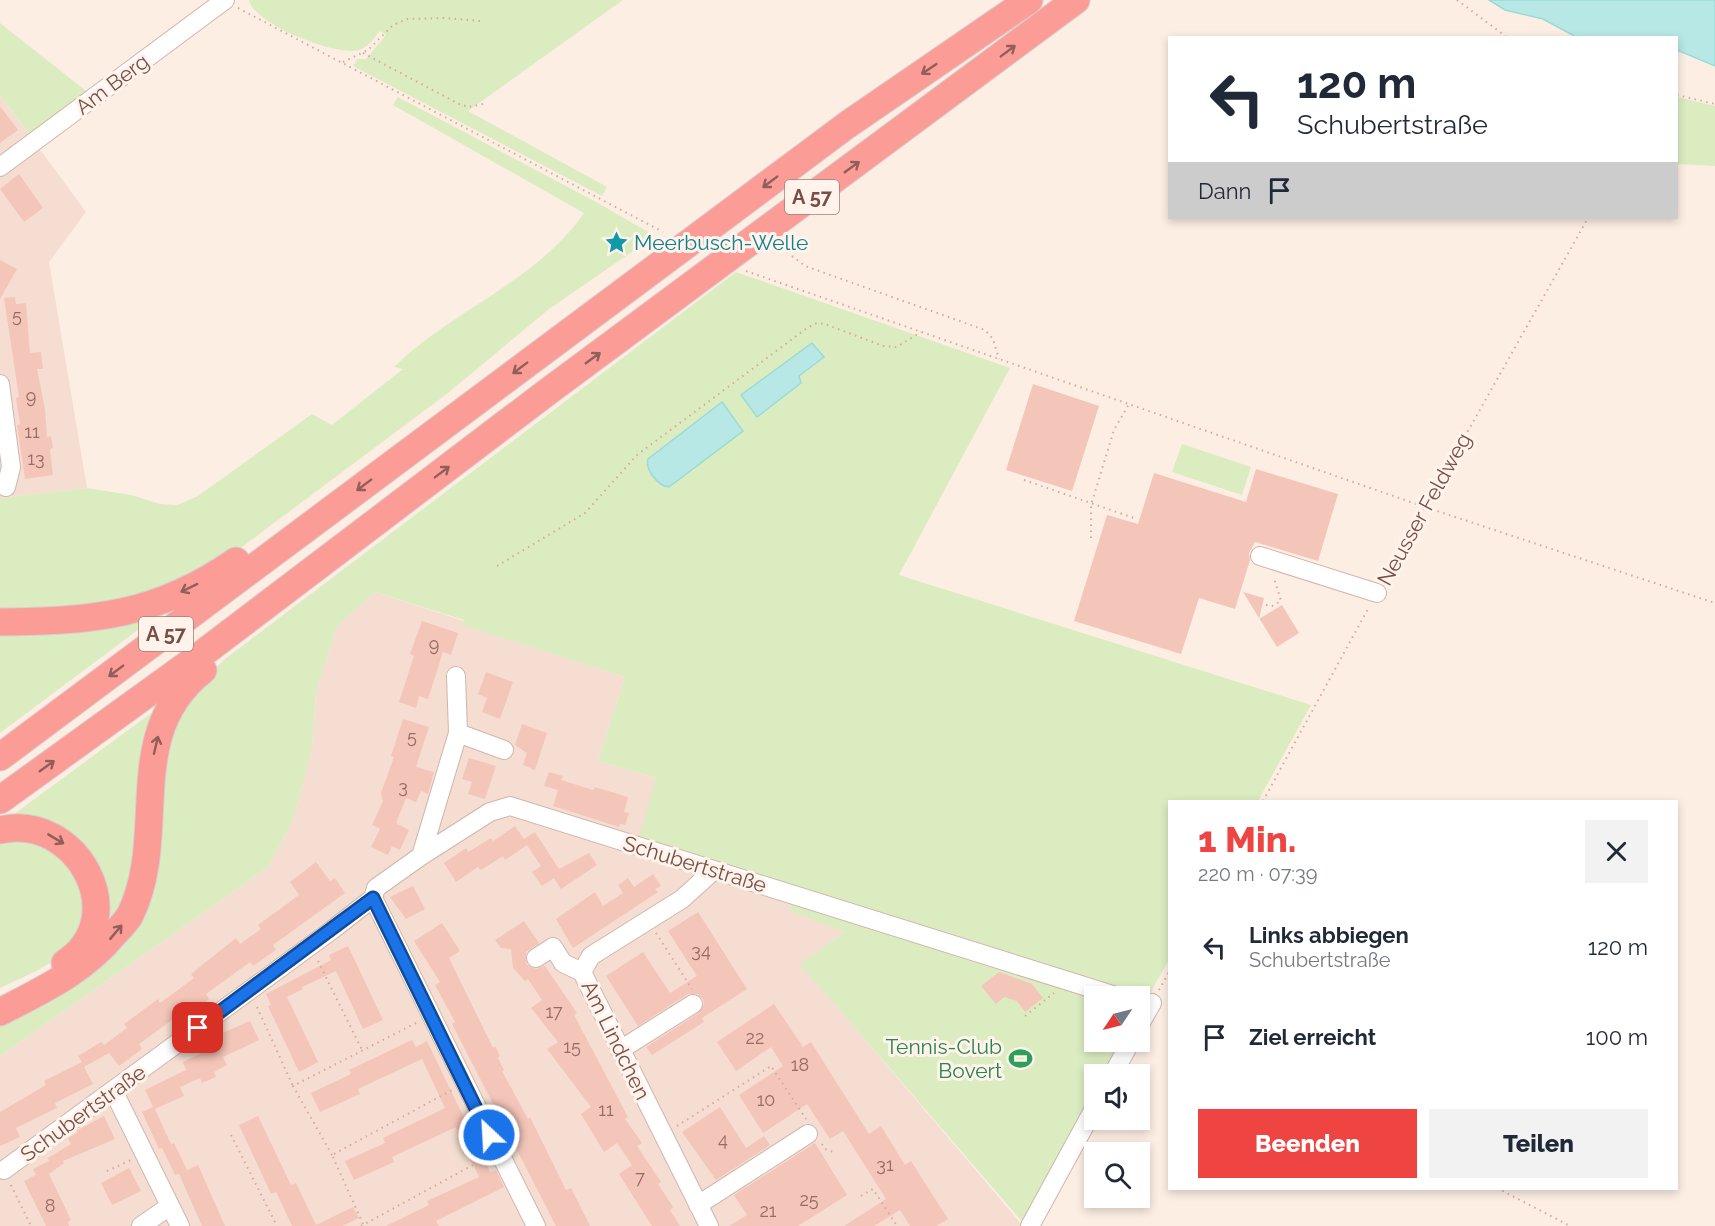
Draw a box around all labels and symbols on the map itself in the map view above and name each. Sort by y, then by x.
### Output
one-way arrow [1000,45,1016,57]
street label: Am Berg [70,48,154,120]
one-way arrow [921,63,938,75]
one-way arrow [843,161,859,174]
one-way arrow [763,176,779,188]
road number: A 57 [785,180,839,214]
place icon: Meerbusch-Welle [603,229,629,255]
place label: Meerbusch-Welle [634,230,808,255]
house number: 5 [12,305,22,326]
one-way arrow [585,352,601,364]
one-way arrow [513,362,529,375]
house number: 9 [26,386,36,407]
house number: 11 [24,421,40,442]
street label: Neusser Feldweg [1372,428,1476,590]
house number: 13 [27,448,45,469]
one-way arrow [433,466,449,479]
one-way arrow [357,479,373,491]
one-way arrow [180,583,198,595]
road number: A 57 [139,617,193,651]
house number: 9 [429,634,439,655]
one-way arrow [109,664,125,677]
house number: 5 [407,726,417,747]
one-way arrow [150,736,162,755]
one-way arrow [39,760,55,772]
house number: 3 [398,776,408,797]
street label: Schubertstraße [620,830,770,898]
one-way arrow [47,833,64,845]
one-way arrow [110,924,123,940]
house number: 34 [691,940,711,961]
street label: Am Lindchen [576,976,656,1104]
north arrow [1084,986,1150,1052]
house number: 17 [545,1001,563,1022]
pin [172,1002,223,1053]
house number: 22 [746,1027,764,1048]
place label: Tennis-Club Bovert [886,1034,1002,1083]
house number: 15 [563,1036,581,1057]
sports icon: Tennis-Club Bovert [1007,1045,1033,1071]
house number: 18 [791,1054,809,1075]
street label: Schubertstraße [16,1059,150,1167]
house number: 10 [757,1089,775,1110]
house number: 11 [598,1099,614,1120]
position arrow [457,1103,521,1167]
house number: 4 [718,1129,728,1150]
house number: 31 [876,1154,894,1175]
house number: 7 [635,1167,645,1188]
house number: 25 [799,1189,819,1210]
house number: 8 [45,1195,55,1216]
house number: 21 [759,1200,777,1221]

